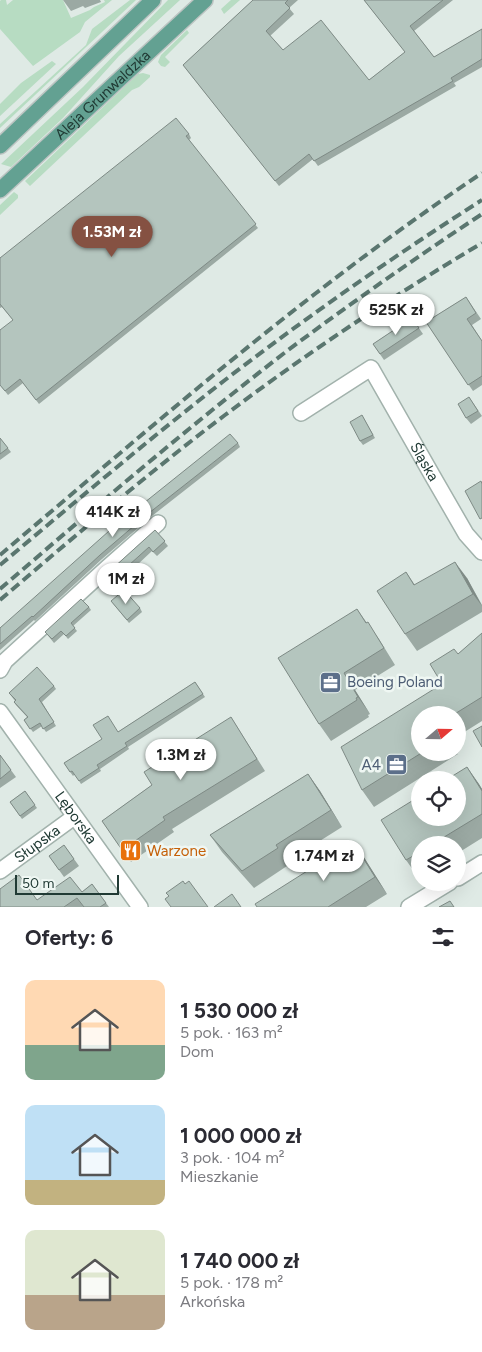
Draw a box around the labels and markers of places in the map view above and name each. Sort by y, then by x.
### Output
pin: 1.53M zł [60,216,164,258]
pin: 525K zł [350,294,442,336]
pin: 414K zł [67,496,159,538]
pin: 1M zł [91,562,161,605]
office icon: Boeing Poland [319,670,343,694]
place label: Boeing Poland [347,673,443,691]
pin: 1.3M zł [135,738,227,781]
office icon: A4 [385,753,409,777]
place label: A4 [362,756,381,774]
restaurant icon: Warzone [119,839,143,863]
pin: 1.74M zł [272,840,376,882]
place label: Warzone [147,842,206,860]

